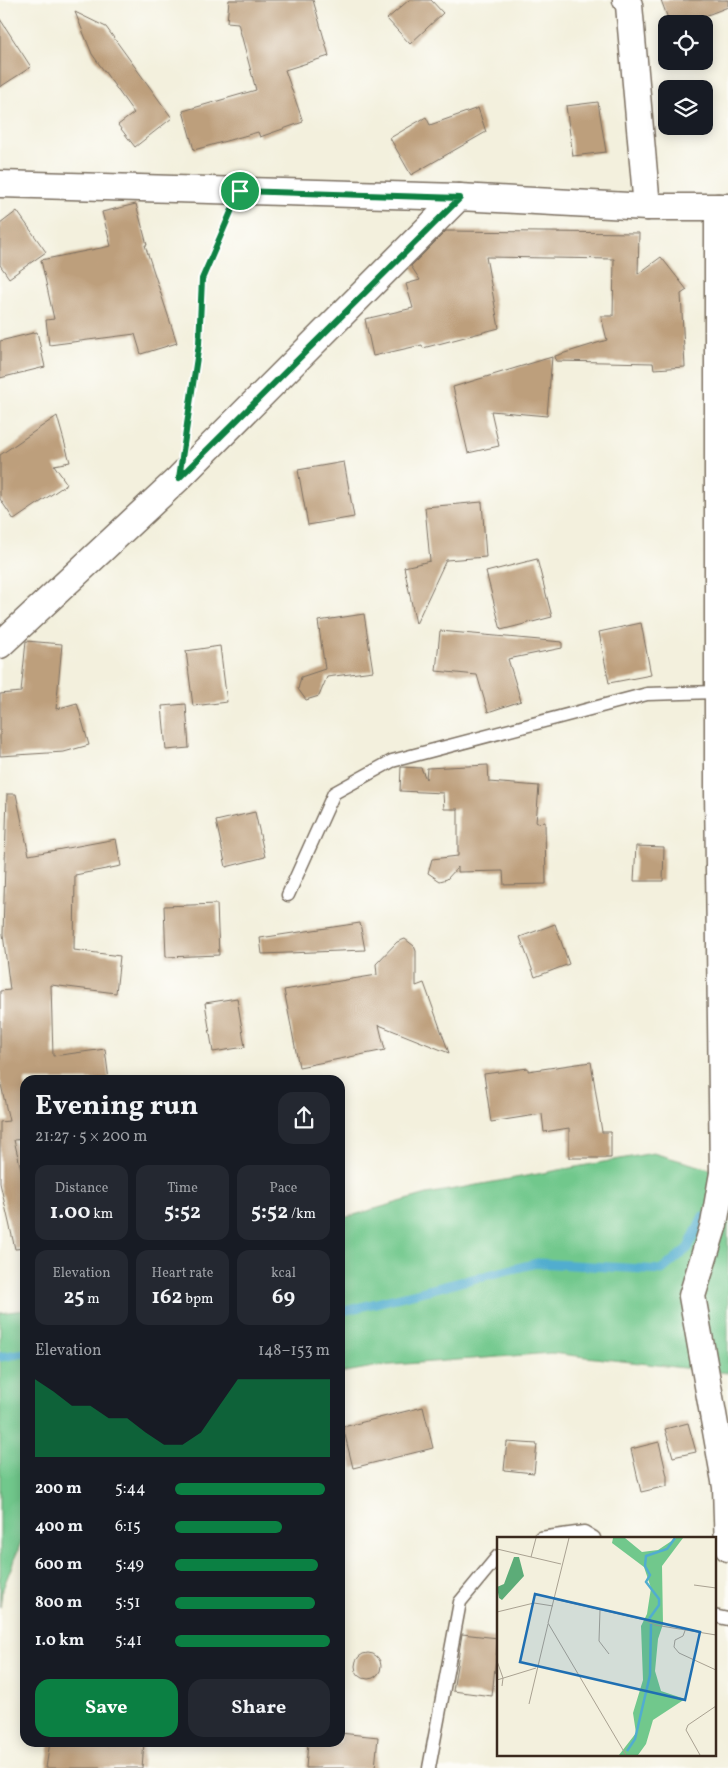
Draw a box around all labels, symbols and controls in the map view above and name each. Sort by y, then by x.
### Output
map controls [658,15,713,135]
button: locate [658,15,713,70]
button: layers [658,80,713,135]
pin [219,170,261,212]
icon: arrive [226,177,254,205]
text: Evening run [35,1087,199,1126]
button: share [278,1092,330,1144]
text: 21:27 · 5 × 200 m [35,1126,147,1148]
text: Distance [55,1179,108,1198]
text: Time [167,1179,198,1198]
text: Pace [270,1179,298,1198]
text: 1.00 [50,1198,90,1227]
text: 5:52 [164,1198,201,1227]
text: 5:52 [251,1198,288,1227]
text: km [90,1205,113,1224]
text: /km [288,1205,316,1224]
text: Elevation [52,1264,111,1283]
text: Heart rate [152,1264,213,1283]
text: kcal [271,1264,296,1283]
text: 25 [63,1283,84,1312]
text: 162 [152,1283,183,1312]
text: 69 [272,1283,295,1312]
text: m [84,1290,100,1309]
text: bpm [183,1290,213,1309]
text: Elevation [35,1340,102,1362]
text: 148–153 m [258,1340,330,1362]
text: 200 m [35,1478,82,1500]
text: 5:44 [115,1478,146,1500]
text: 400 m [35,1516,83,1538]
text: 6:15 [115,1516,141,1538]
inset map [497,1537,716,1756]
text: 600 m [35,1554,82,1576]
text: 5:49 [115,1554,144,1576]
text: 800 m [35,1592,82,1614]
text: 5:51 [115,1592,140,1614]
text: 1.0 km [35,1630,84,1652]
text: 5:41 [115,1630,142,1652]
button: Save [35,1679,178,1737]
button: Share [188,1679,330,1737]

